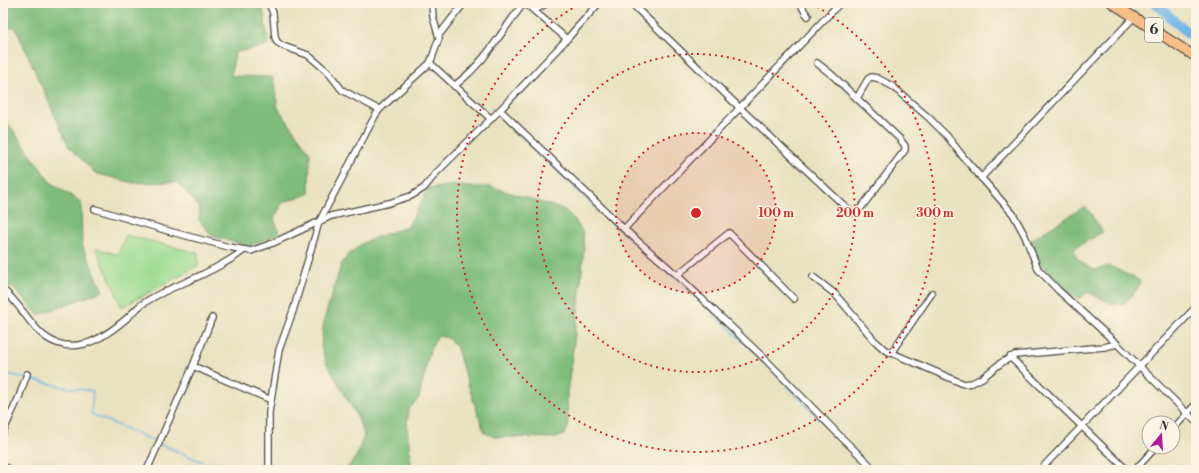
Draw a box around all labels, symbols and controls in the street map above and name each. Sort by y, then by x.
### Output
road number: 6 [1145,18,1163,42]
centre of rings [689,206,703,220]
text: 100 m [758,206,794,221]
text: 200 m [836,206,874,221]
text: 300 m [916,206,954,221]
north arrow [1141,415,1181,455]
text: N [1157,418,1170,435]

